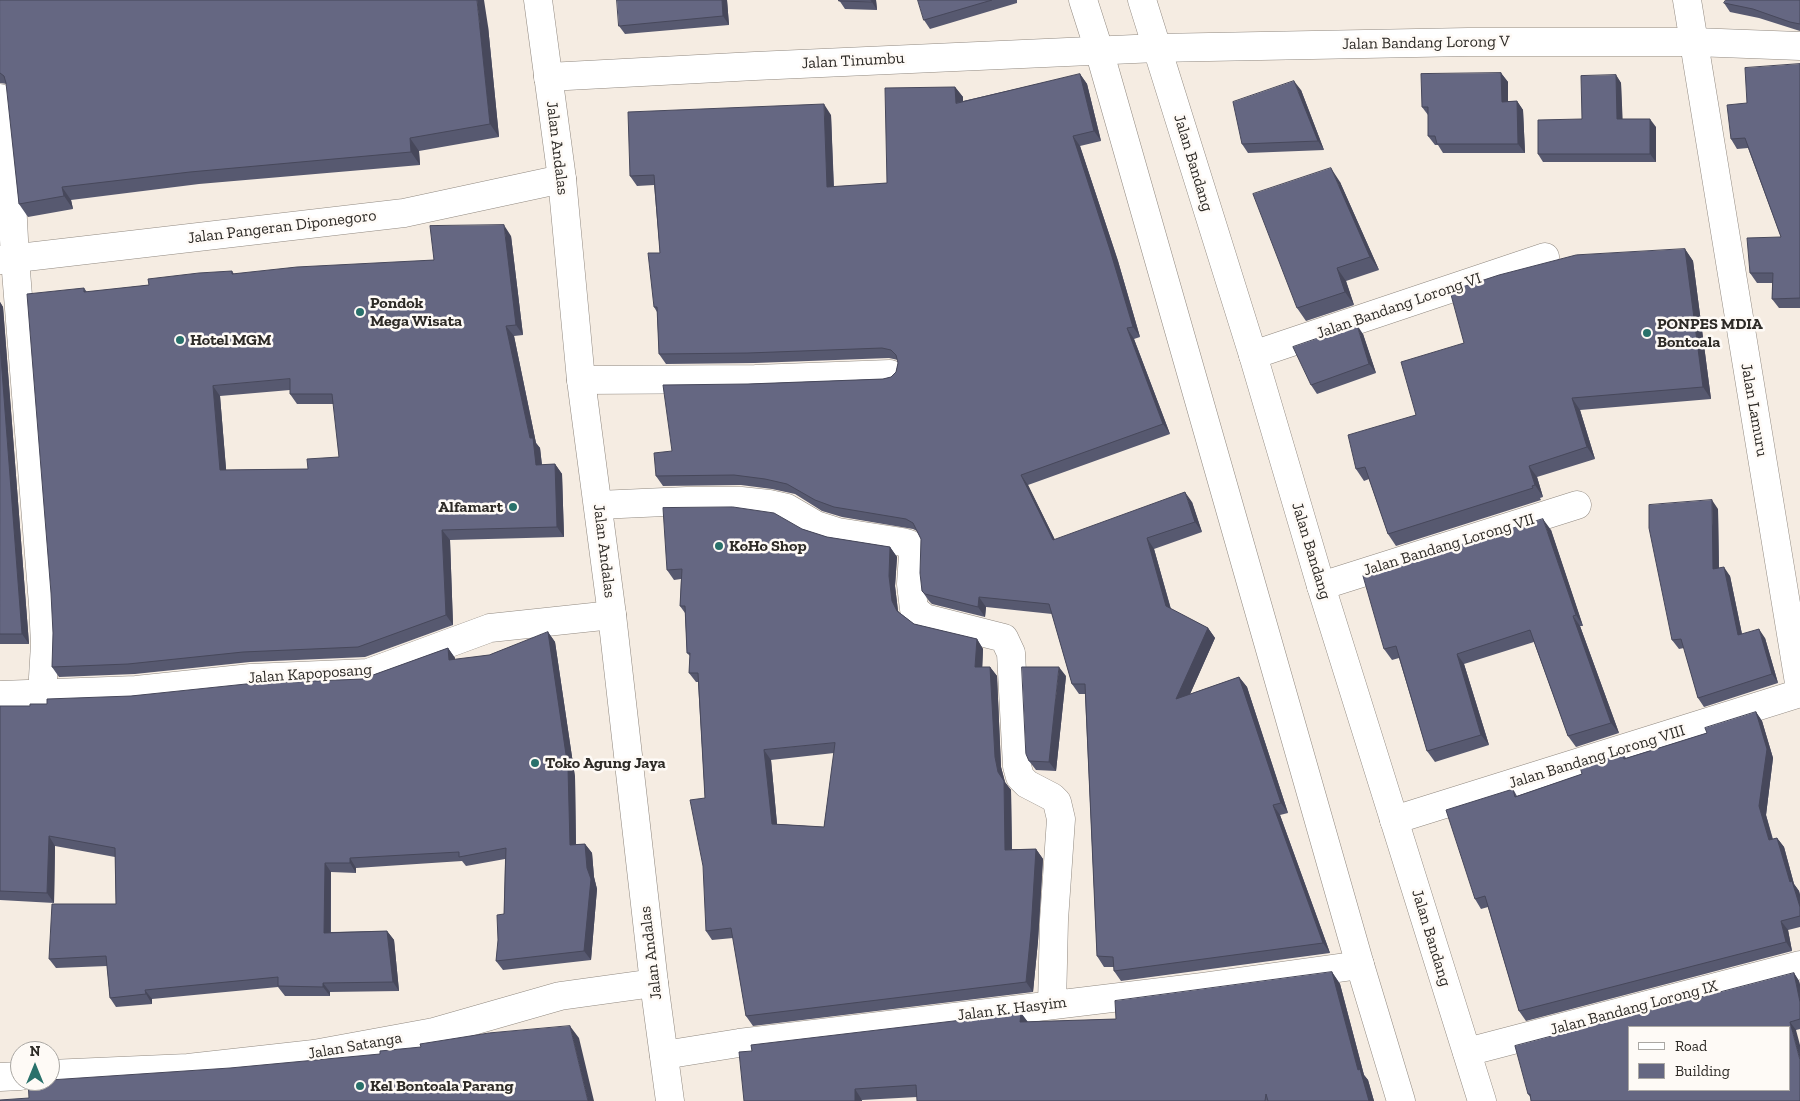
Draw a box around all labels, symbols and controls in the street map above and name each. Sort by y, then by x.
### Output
street label: Jalan Bandang Lorong V [1342,32,1510,54]
street label: Jalan Tinumbu [801,49,905,73]
street label: Jalan Andalas [542,100,572,196]
street label: Jalan Bandang [1169,112,1217,214]
street label: Jalan Pangeran Diponegoro [186,206,378,248]
street label: Jalan Bandang Lorong VI [1314,269,1484,343]
place label: Pondok Mega Wisata [370,293,462,331]
marker: Pondok Mega Wisata [354,306,366,318]
place label: PONPES MDIA Bontoala [1657,314,1763,352]
marker: PONPES MDIA Bontoala [1641,327,1653,339]
place label: Hotel MGM [190,330,271,350]
marker: Hotel MGM [174,334,186,346]
street label: Jalan Lamuru [1736,362,1772,458]
place label: Alfamart [438,497,503,517]
street label: Jalan Bandang [1287,500,1335,602]
marker: Alfamart [507,501,519,513]
street label: Jalan Andalas [589,503,619,599]
street label: Jalan Bandang Lorong VII [1361,510,1537,580]
place label: KoHo Shop [729,536,807,556]
marker: KoHo Shop [713,540,725,552]
street label: Jalan Kapoposang [247,660,373,688]
street label: Jalan Bandang Lorong VIII [1507,721,1687,793]
place label: Toko Agung Jaya [545,753,666,773]
marker: Toko Agung Jaya [529,757,541,769]
street label: Jalan Bandang [1407,887,1455,989]
street label: Jalan Andalas [636,905,666,1001]
street label: Jalan Bandang Lorong IX [1548,976,1720,1040]
street label: Jalan K. Hasyim [956,993,1068,1025]
legend [1628,1026,1790,1091]
street label: Jalan Satanga [307,1028,403,1064]
text: Road [1675,1037,1707,1055]
north arrow [10,1041,60,1091]
text: N [30,1043,40,1060]
text: Building [1675,1062,1730,1080]
place label: Kel Bontoala Parang [370,1076,514,1096]
marker: Kel Bontoala Parang [354,1080,366,1092]

